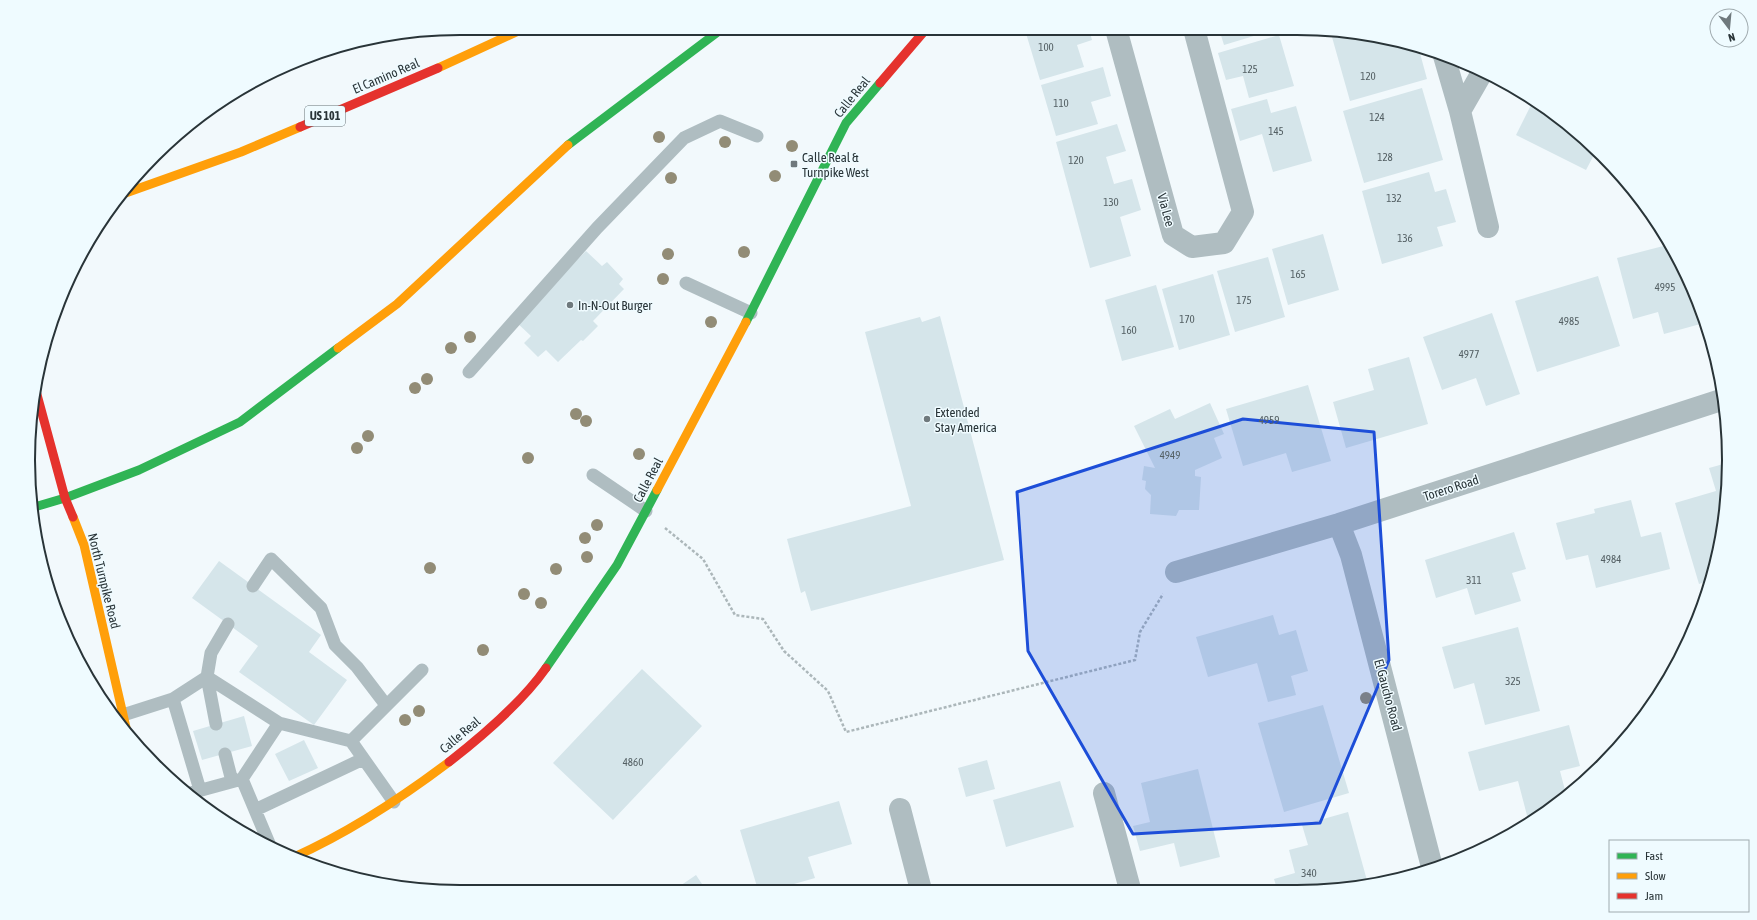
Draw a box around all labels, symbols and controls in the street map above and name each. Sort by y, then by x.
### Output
north arrow [1709,8,1749,48]
text: N [1727,31,1737,44]
house number: 100 [1038,41,1054,53]
street label: El Camino Real [350,55,422,97]
house number: 125 [1242,63,1258,75]
house number: 120 [1360,70,1376,82]
street label: Calle Real [831,73,873,120]
house number: 110 [1053,97,1069,109]
road number: US 101 [305,106,345,126]
house number: 124 [1369,111,1385,123]
house number: 145 [1268,125,1284,137]
place label: Calle Real & Turnpike West [802,150,869,180]
house number: 128 [1377,151,1393,163]
house number: 120 [1068,154,1084,166]
marker: Calle Real & Turnpike West [789,159,799,169]
street label: Via Lee [1154,192,1178,228]
house number: 132 [1386,192,1402,204]
house number: 130 [1103,196,1119,208]
house number: 136 [1397,232,1413,244]
house number: 165 [1290,268,1306,280]
house number: 4995 [1655,281,1675,293]
house number: 175 [1236,294,1252,306]
place label: In-N-Out Burger [578,298,652,313]
marker: In-N-Out Burger [565,300,575,310]
house number: 170 [1179,313,1195,325]
house number: 4985 [1559,315,1579,327]
house number: 160 [1121,324,1137,336]
house number: 4977 [1459,348,1479,360]
place label: Extended Stay America [935,405,997,435]
marker: Extended Stay America [922,414,932,424]
house number: 4959 [1259,414,1279,426]
house number: 4949 [1160,449,1180,461]
street label: Calle Real [630,455,666,505]
street label: Torero Road [1421,472,1481,504]
street label: North Turnpike Road [85,532,123,630]
house number: 4984 [1601,553,1621,565]
house number: 311 [1466,574,1482,586]
street label: El Gaucho Road [1371,657,1405,733]
house number: 325 [1505,675,1521,687]
street label: Calle Real [437,713,484,756]
house number: 4860 [623,756,643,768]
legend [1609,840,1749,912]
text: Fast [1645,849,1663,863]
house number: 340 [1301,867,1317,879]
text: Slow [1645,869,1666,883]
text: Jam [1645,889,1663,903]

